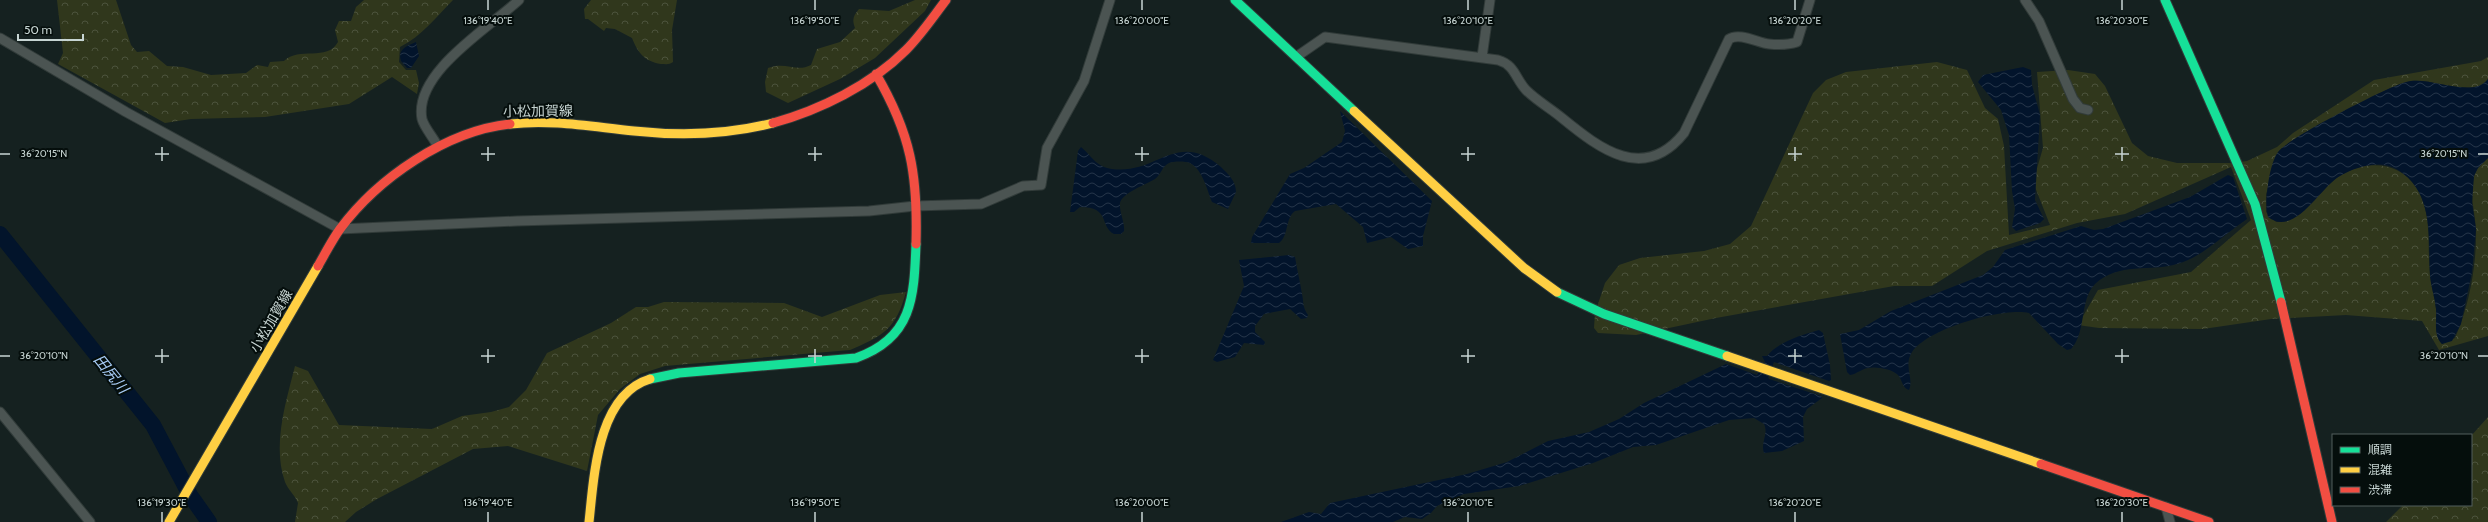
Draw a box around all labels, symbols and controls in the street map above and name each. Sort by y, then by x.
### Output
text: 136°19'40"E [463,14,513,27]
text: 136°19'50"E [791,14,840,27]
text: 136°20'00"E [1115,14,1169,27]
text: 136°20'10"E [1443,14,1494,27]
text: 136°20'20"E [1769,14,1821,27]
text: 136°20'30"E [2096,14,2149,27]
scale bar [18,16,83,42]
text: 50 m [24,22,52,37]
street label: 小松加賀線 [503,101,573,121]
text: 36°20'15"N [21,147,67,160]
text: 36°20'15"N [2421,147,2467,160]
street label: 小松加賀線 [246,286,296,356]
text: 36°20'10"N [20,349,68,362]
text: 36°20'10"N [2420,349,2468,362]
water label: 田尻川 [90,351,133,399]
legend [2332,434,2472,506]
text: 順調 [2368,442,2392,457]
text: 混雑 [2368,462,2392,477]
text: 渋滞 [2368,482,2392,497]
text: 136°19'30"E [138,496,187,509]
text: 136°19'40"E [463,496,513,509]
text: 136°19'50"E [791,496,840,509]
text: 136°20'00"E [1115,496,1169,509]
text: 136°20'10"E [1443,496,1494,509]
text: 136°20'20"E [1769,496,1821,509]
text: 136°20'30"E [2096,496,2149,509]

